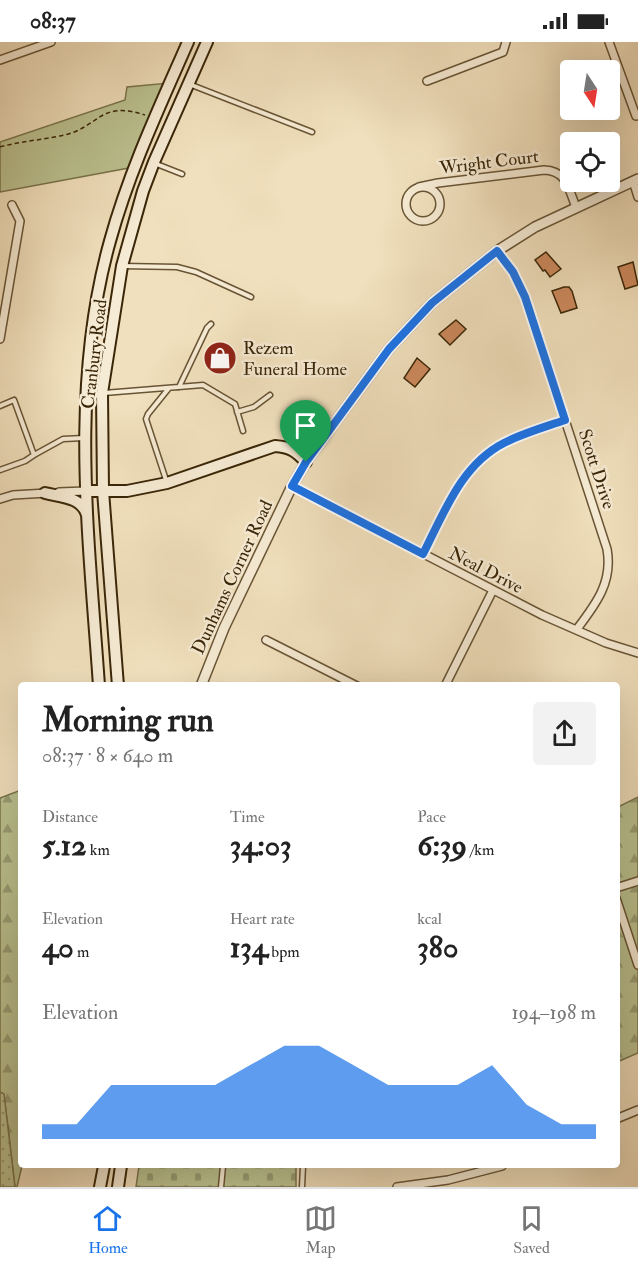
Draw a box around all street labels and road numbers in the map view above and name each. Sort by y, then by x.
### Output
street label: Wright Court [437,145,540,180]
street label: Cranbury Road [76,298,113,410]
street label: Scott Drive [573,426,620,512]
street label: Dunhams Corner Road [187,496,278,658]
street label: Neal Drive [445,542,527,599]

